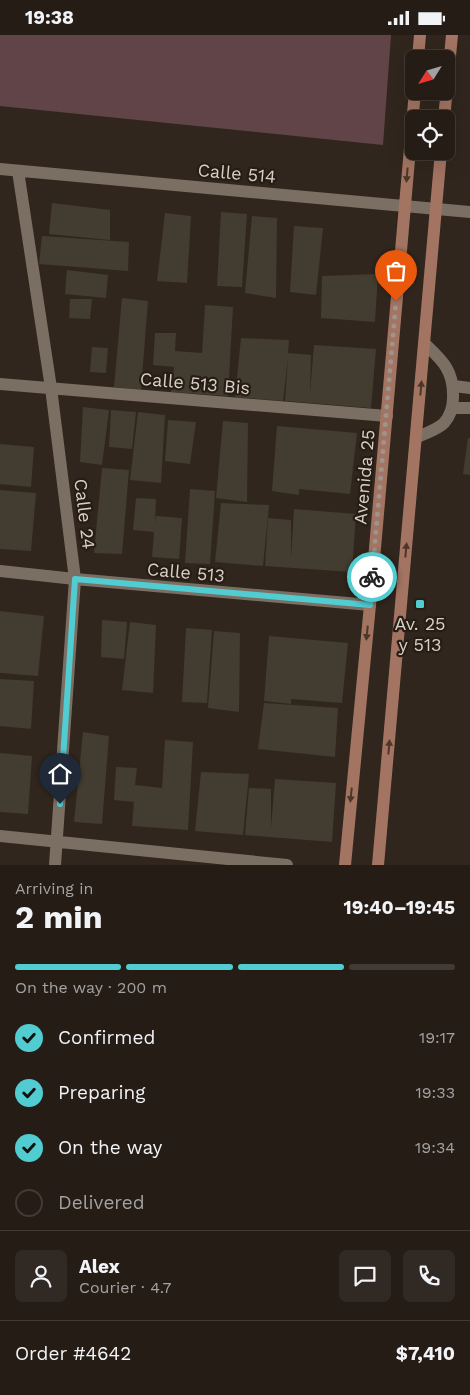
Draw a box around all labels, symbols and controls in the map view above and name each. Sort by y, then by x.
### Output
text: 19:38 [25,6,74,29]
north arrow [405,50,455,100]
map controls [405,50,455,160]
button: locate [405,110,455,160]
street label: Calle 514 [197,159,277,187]
one-way arrow [403,167,411,183]
pin [375,250,417,301]
icon: bag [382,257,410,285]
street label: Calle 513 Bis [139,368,251,398]
one-way arrow [417,380,425,396]
street label: Avenida 25 [349,429,379,525]
street label: Calle 24 [70,477,100,551]
one-way arrow [402,542,410,558]
courier [347,552,397,602]
street label: Calle 513 [146,558,226,586]
icon: bike [358,563,386,591]
marker: Av. 25 y 513 [414,598,426,610]
place label: Av. 25 y 513 [394,613,446,655]
one-way arrow [363,625,371,641]
one-way arrow [385,738,393,754]
pin [39,753,81,804]
icon: home [46,760,74,788]
one-way arrow [347,787,355,803]
text: Arriving in [15,879,93,898]
text: 19:40–19:45 [343,896,455,919]
text: 2 min [15,898,103,936]
text: On the way · 200 m [15,978,167,997]
icon: check [15,1024,43,1052]
text: Confirmed [58,1026,155,1049]
text: 19:17 [419,1028,455,1047]
icon: check [15,1079,43,1107]
text: Preparing [58,1081,145,1104]
text: 19:33 [415,1083,455,1102]
icon: check [15,1134,43,1162]
text: On the way [58,1136,162,1159]
text: 19:34 [415,1138,455,1157]
text: Delivered [58,1191,145,1214]
button: person [15,1250,67,1302]
button: chat [339,1250,391,1302]
button: phone [403,1250,455,1302]
text: Alex [79,1255,120,1278]
text: Courier · 4.7 [79,1278,172,1297]
text: Order #4642 [15,1342,131,1365]
text: $7,410 [396,1342,455,1365]

